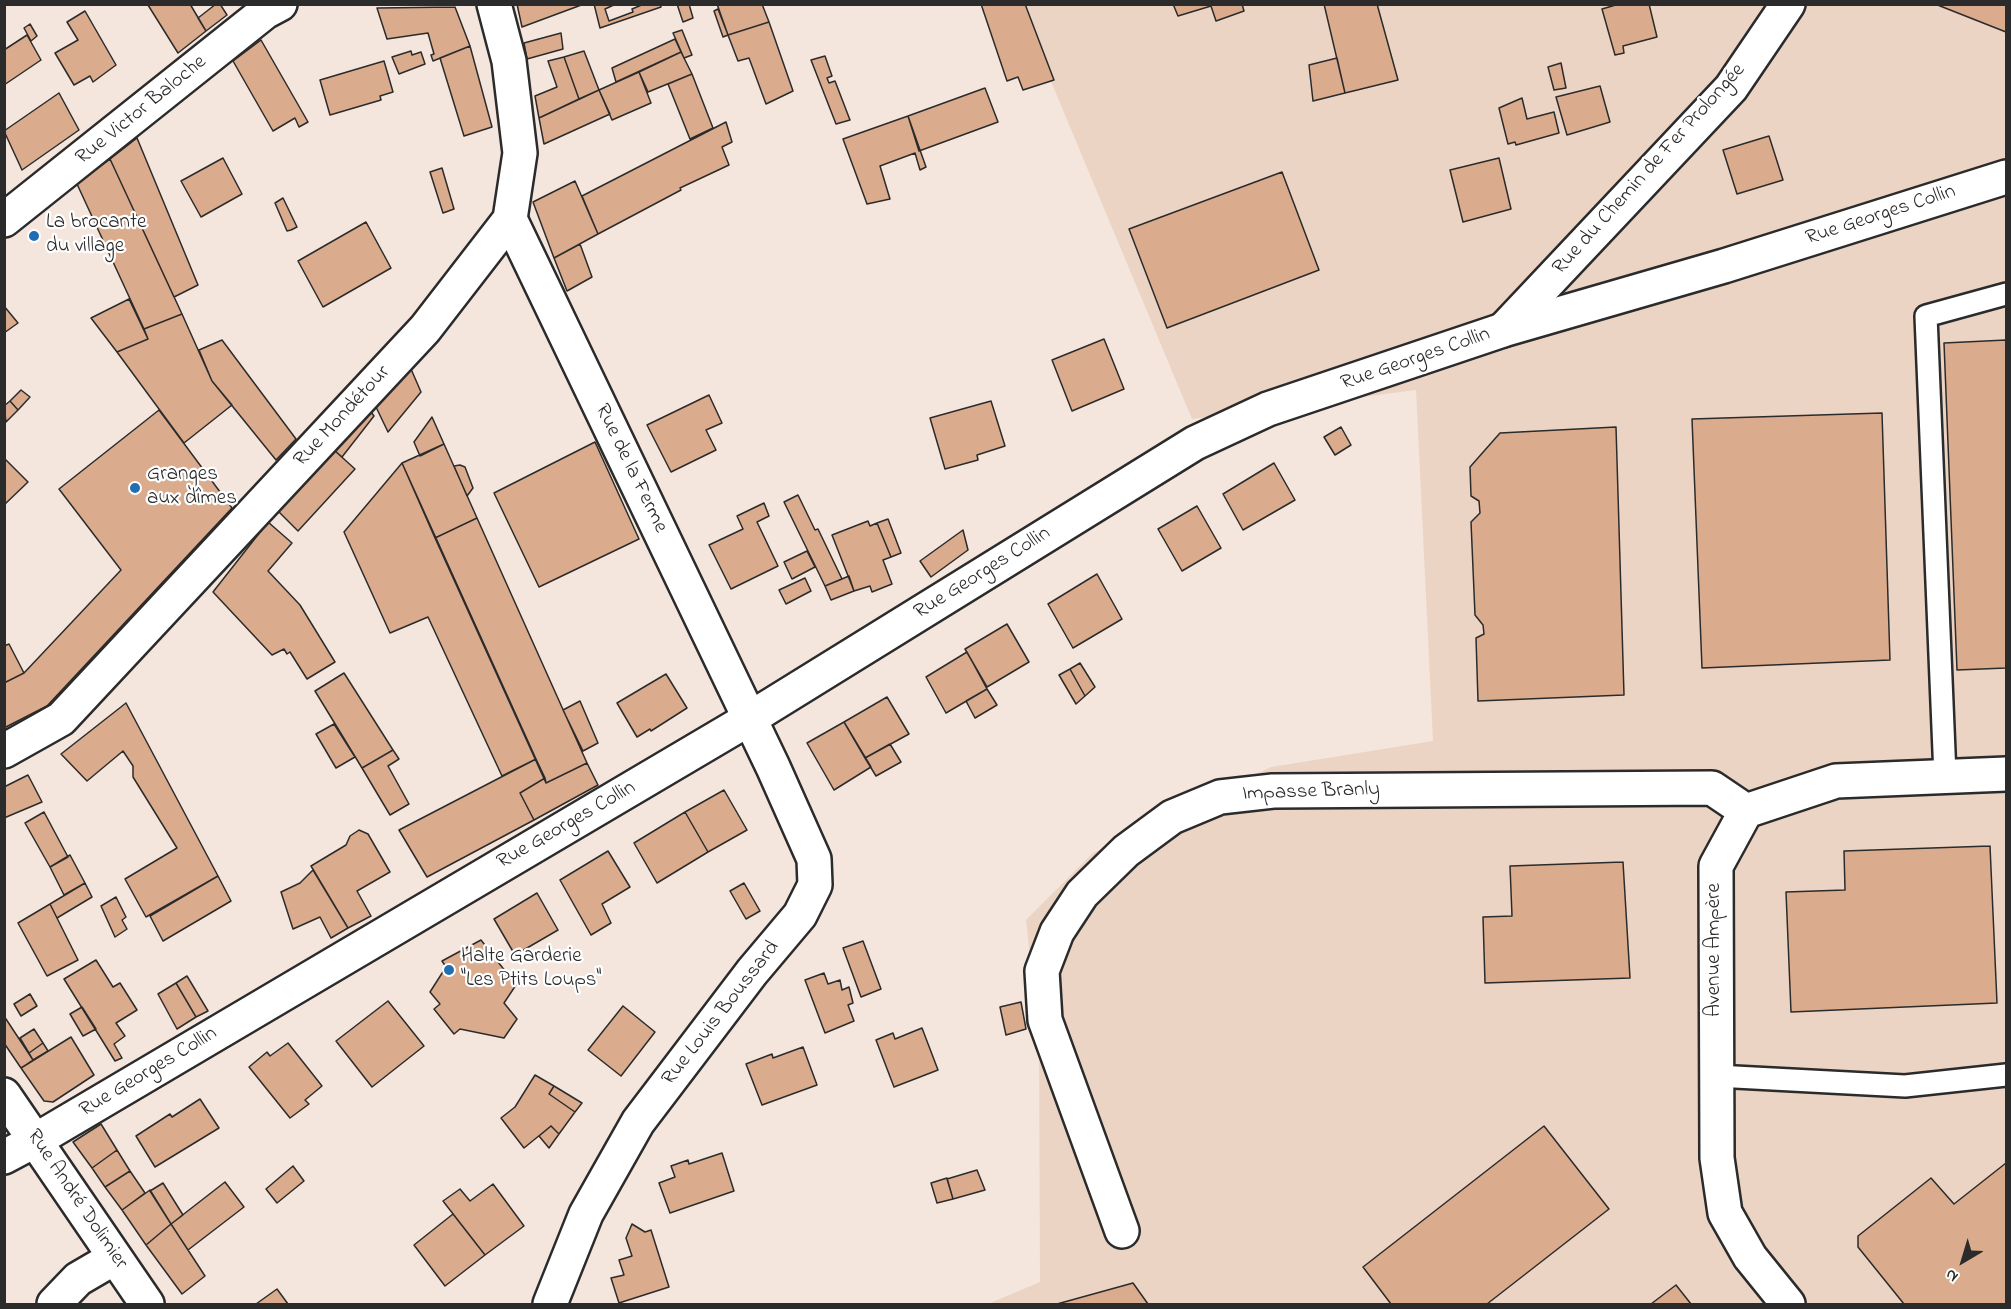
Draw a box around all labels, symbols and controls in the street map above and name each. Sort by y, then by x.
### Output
street label: Rue Victor Baloche [72,51,212,171]
street label: Rue du Chemin de Fer Prolongée [1548,59,1752,281]
street label: Rue Georges Collin [1803,180,1959,252]
place label: La brocante du village [46,211,146,261]
marker: La brocante du village [27,229,41,243]
street label: Rue Georges Collin [1338,323,1494,397]
street label: Rue Mondétour [289,361,397,473]
street label: Rue de la Ferme [588,401,672,537]
place label: Granges aux dîmes [147,463,237,513]
marker: Granges aux dîmes [128,481,142,495]
street label: Rue Georges Collin [910,522,1056,626]
street label: Rue Georges Collin [493,776,641,876]
street label: Impasse Branly [1242,778,1380,808]
street label: Avenue Ampère [1703,883,1729,1017]
street label: Rue Louis Boussard [658,937,786,1091]
place label: Halte Garderie "Les Ptits Loups" [461,945,601,995]
marker: Halte Garderie "Les Ptits Loups" [442,963,456,977]
street label: Rue Georges Collin [76,1022,222,1124]
street label: Rue André Dolimier [20,1125,132,1275]
north arrow [1933,1231,1993,1291]
text: N [1940,1262,1964,1288]

